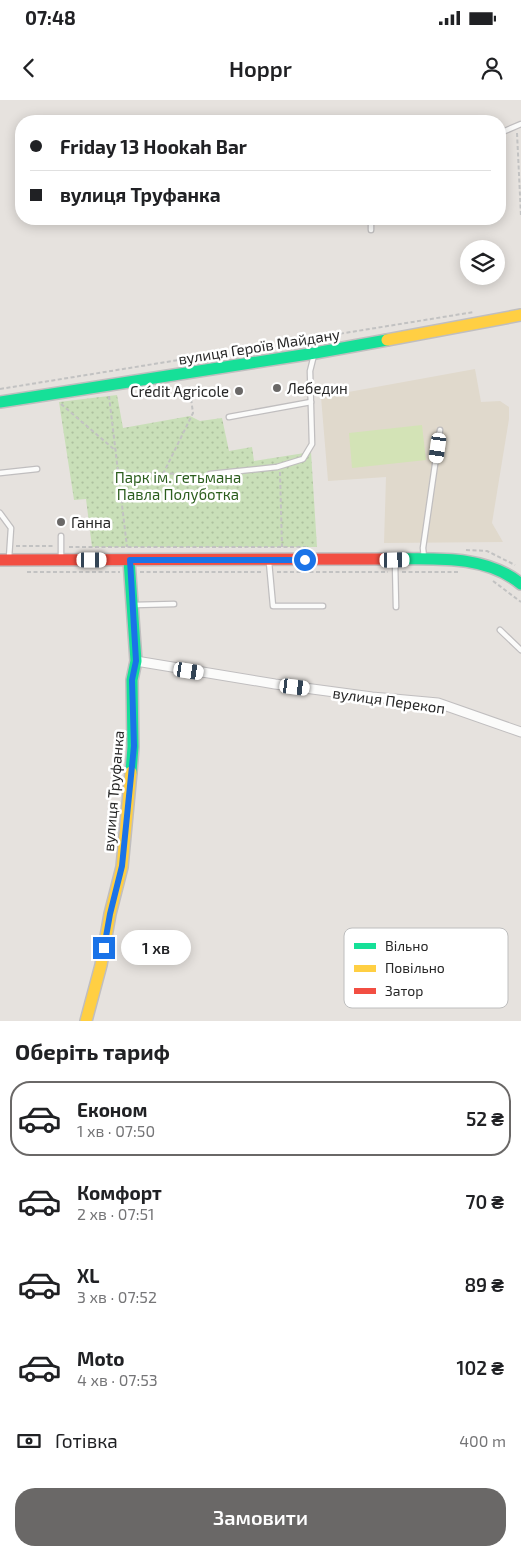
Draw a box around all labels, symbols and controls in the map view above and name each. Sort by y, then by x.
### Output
text: 07:48 [25,6,76,29]
icon: back [15,54,43,82]
icon: person [478,54,506,82]
text: Hoppr [229,55,292,81]
text: Friday 13 Hookah Bar [60,135,247,158]
text: вулиця Труфанка [60,183,221,206]
map controls [460,240,505,285]
button: layers [460,240,505,285]
street label: вулиця Героїв Майдану [177,324,341,369]
place label: Лебедин [287,379,348,397]
place label: Crédit Agricole [130,382,229,400]
marker: Лебедин [271,382,283,394]
marker: Crédit Agricole [233,385,245,397]
car [428,432,447,464]
park label: Парк ім. гетьмана Павла Полуботка [115,468,241,504]
place label: Ганна [71,513,111,531]
marker: Ганна [55,516,67,528]
route start [294,549,316,571]
car [379,552,410,568]
car [77,553,107,568]
car [173,661,204,681]
car [279,678,310,696]
street label: вулиця Перекоп [331,683,446,718]
street label: вулиця Труфанка [99,730,128,852]
legend [344,928,508,1008]
callout: 1 хв [122,930,192,966]
route end [93,937,115,959]
text: Вільно [385,937,428,954]
text: 1 хв [142,938,170,957]
text: Повільно [385,959,445,976]
text: Затор [385,982,423,999]
text: Оберіть тариф [15,1038,170,1064]
icon: car [17,1096,62,1141]
text: Економ [77,1098,148,1121]
text: 52 ₴ [466,1107,504,1130]
text: 1 хв · 07:50 [77,1121,155,1140]
icon: car [17,1179,62,1224]
text: Комфорт [77,1181,162,1204]
text: 70 ₴ [466,1190,504,1213]
text: 2 хв · 07:51 [77,1204,154,1223]
icon: car [17,1262,62,1307]
text: XL [77,1264,99,1287]
text: 89 ₴ [464,1273,504,1296]
text: 3 хв · 07:52 [77,1287,157,1306]
icon: car [17,1345,62,1390]
text: Moto [77,1347,125,1370]
text: 102 ₴ [457,1356,504,1379]
text: 4 хв · 07:53 [77,1370,158,1389]
icon: cash [15,1427,43,1455]
text: Готівка [55,1429,118,1452]
text: 400 m [459,1431,506,1450]
button: Замовити [15,1488,506,1546]

